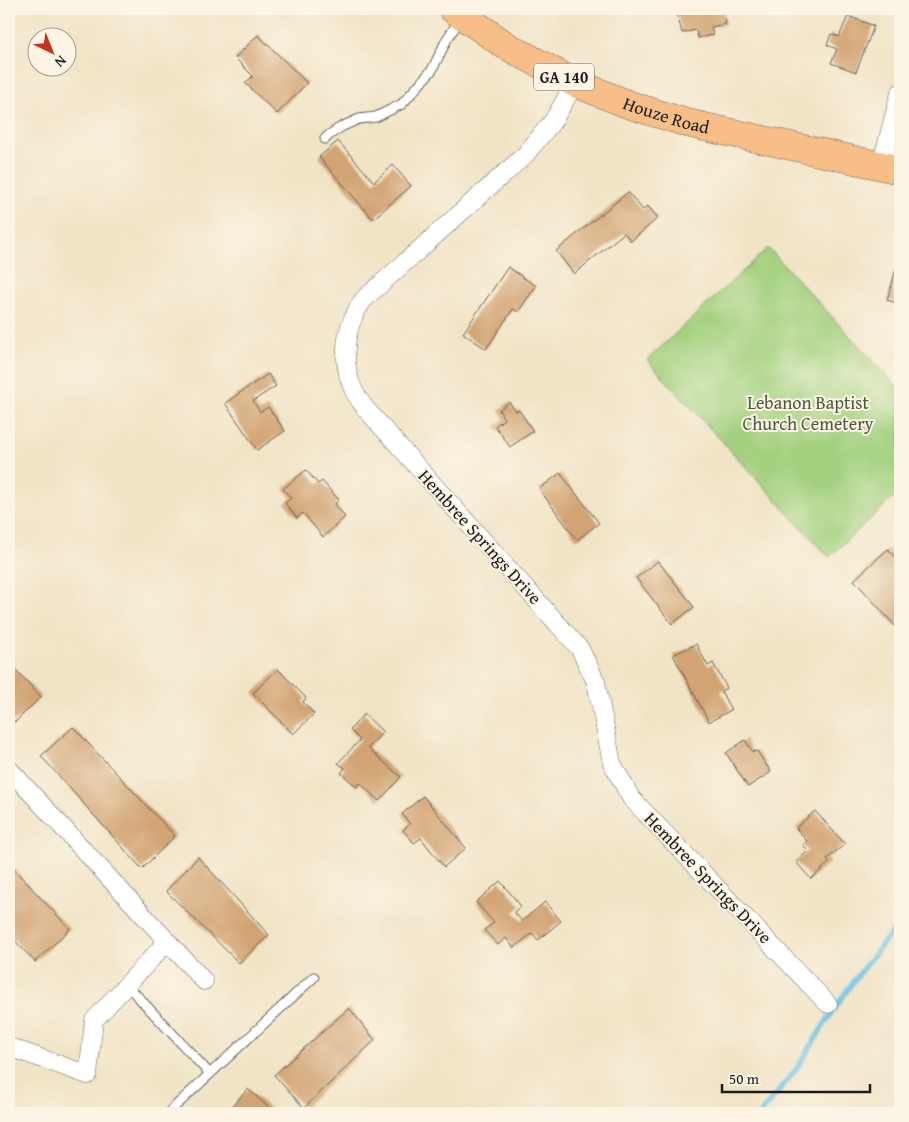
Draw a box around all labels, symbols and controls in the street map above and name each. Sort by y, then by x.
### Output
north arrow [28,28,78,78]
text: N [50,51,71,72]
road number: GA 140 [534,64,594,90]
street label: Houze Road [619,90,712,141]
park label: Lebanon Baptist Church Cemetery [742,389,874,437]
street label: Hembree Springs Drive [412,463,549,610]
street label: Hembree Springs Drive [638,806,778,950]
scale bar [722,1062,869,1094]
text: 50 m [729,1068,760,1089]

